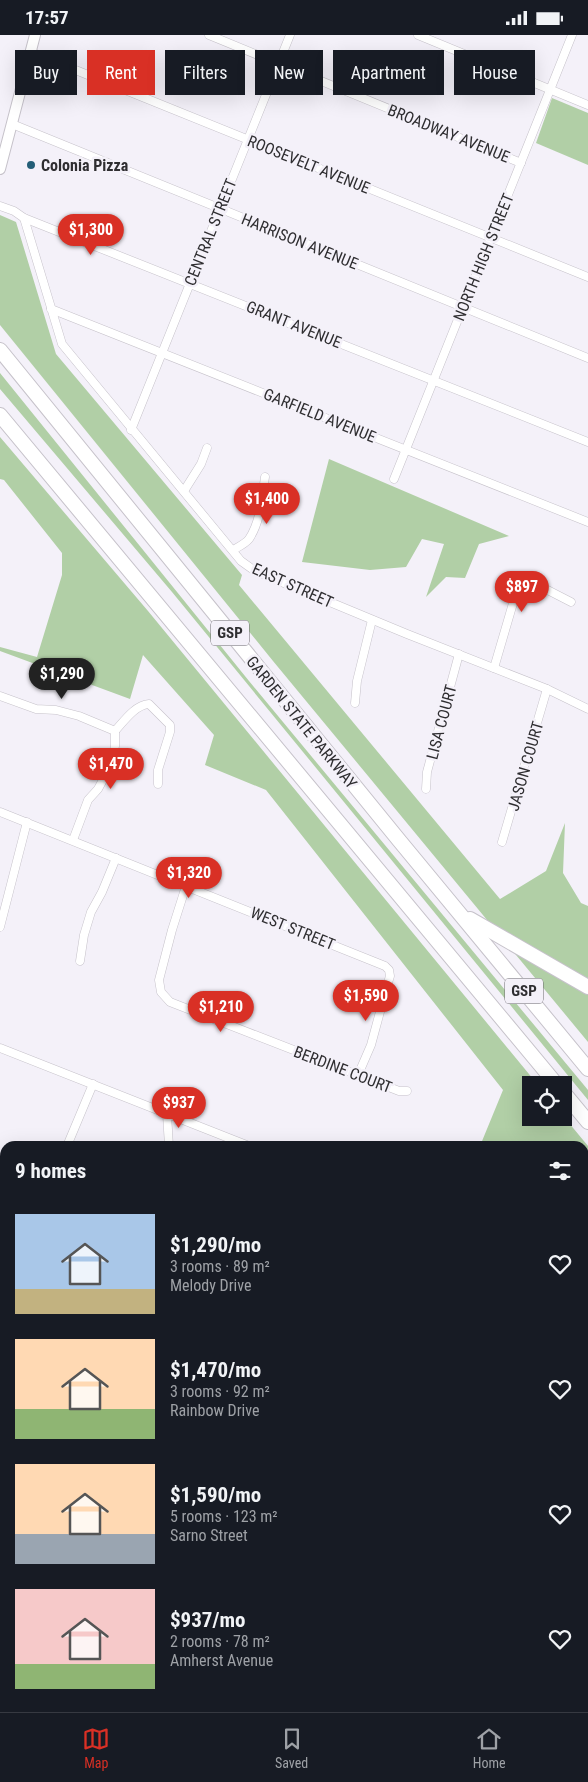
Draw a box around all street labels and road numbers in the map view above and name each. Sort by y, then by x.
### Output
street label: BROADWAY AVENUE [385,100,513,167]
street label: ROOSEVELT AVENUE [245,131,373,198]
street label: CENTRAL STREET [180,176,241,288]
street label: NORTH HIGH STREET [449,191,518,324]
street label: HARRISON AVENUE [239,209,361,274]
street label: GRANT AVENUE [243,297,344,352]
street label: GARFIELD AVENUE [261,384,379,447]
street label: EAST STREET [249,559,336,612]
road number: GSP [211,621,249,645]
street label: GARDEN STATE PARKWAY [242,652,361,793]
street label: LISA COURT [422,683,461,762]
street label: JASON COURT [504,719,547,813]
street label: WEST STREET [248,903,338,954]
road number: GSP [505,979,543,1003]
street label: BERDINE COURT [291,1042,395,1097]

